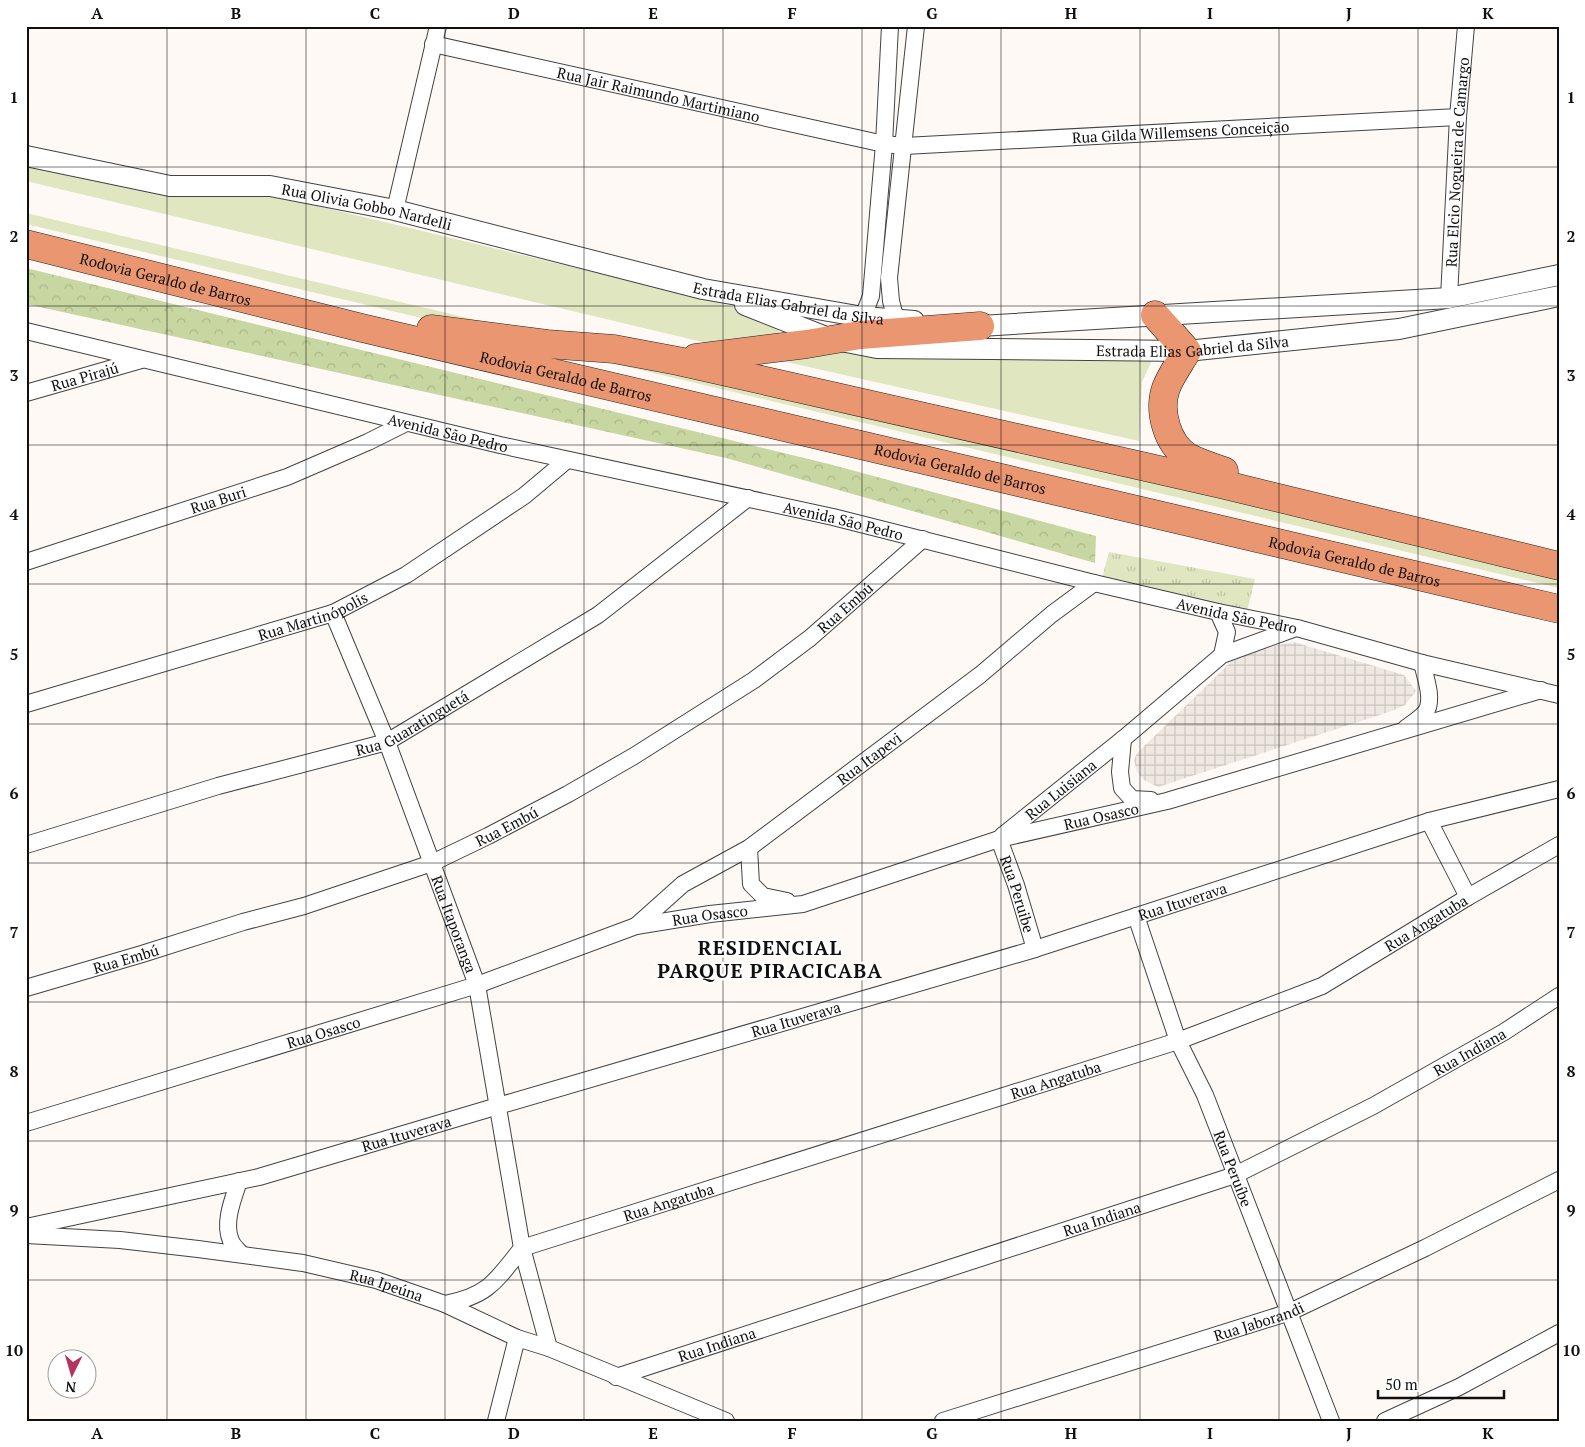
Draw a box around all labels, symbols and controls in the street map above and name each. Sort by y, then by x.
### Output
text: A [91,2,103,24]
text: B [231,2,241,24]
text: C [370,2,380,24]
text: D [508,2,520,24]
text: E [648,2,658,24]
text: F [787,2,797,24]
text: G [926,2,938,24]
text: H [1065,2,1077,24]
text: I [1207,2,1213,24]
text: J [1346,2,1352,24]
text: K [1482,2,1494,24]
street label: Rua Elcio Nogueira de Camargo [1441,56,1473,268]
street label: Rua Jair Raimundo Martimiano [555,62,762,126]
text: 1 [9,86,19,108]
text: 1 [1566,86,1576,108]
street label: Rua Gilda Willemsens Conceição [1071,116,1290,147]
street label: Rua Olivia Gobbo Nardelli [280,178,454,234]
text: 2 [9,225,19,247]
text: 2 [1566,225,1576,247]
street label: Rodovia Geraldo de Barros [78,248,253,310]
street label: Estrada Elias Gabriel da Silva [691,277,885,329]
street label: Estrada Elias Gabriel da Silva [1096,330,1290,361]
street label: Rodovia Geraldo de Barros [478,346,654,406]
street label: Rua Pirajú [49,357,121,395]
text: 3 [9,364,19,386]
text: 3 [1566,364,1576,386]
street label: Avenida São Pedro [386,408,510,456]
street label: Rodovia Geraldo de Barros [872,439,1048,498]
street label: Rua Buri [188,481,249,518]
street label: Avenida São Pedro [781,497,906,544]
text: 4 [9,503,19,525]
text: 4 [1566,503,1576,525]
street label: Rodovia Geraldo de Barros [1267,531,1443,591]
street label: Rua Embú [813,577,877,637]
street label: Rua Martinópolis [255,587,371,645]
street label: Avenida São Pedro [1175,593,1299,638]
text: 5 [9,643,19,665]
text: 5 [1566,643,1576,665]
street label: Rua Guaratinguetá [353,685,472,760]
street label: Rua Itapevi [833,727,905,789]
street label: Rua Luisiana [1021,754,1101,824]
text: 6 [9,782,19,804]
text: 6 [1566,782,1576,804]
street label: Rua Osasco [1062,798,1141,834]
street label: Rua Embú [472,801,542,851]
street label: Rua Peruibe [996,852,1040,935]
street label: Rua Itaporanga [427,873,482,976]
street label: Rua Ituverava [1135,877,1230,925]
street label: Rua Angatuba [1380,890,1471,956]
street label: Rua Osasco [671,900,749,930]
text: 7 [9,921,19,943]
text: 7 [1566,921,1576,943]
district label: RESIDENCIAL PARQUE PIRACICABA [657,934,883,984]
street label: Rua Embú [90,939,162,978]
street label: Rua Ituverava [749,996,843,1041]
street label: Rua Osasco [284,1011,363,1053]
street label: Rua Indiana [1429,1023,1510,1080]
street label: Rua Angatuba [1008,1056,1104,1103]
text: 8 [9,1060,19,1082]
text: 8 [1566,1060,1576,1082]
street label: Rua Ituverava [359,1110,454,1156]
street label: Rua Peruíbe [1210,1127,1257,1209]
street label: Rua Angatuba [621,1178,717,1225]
street label: Rua Indiana [1060,1196,1144,1240]
text: 9 [9,1199,19,1221]
text: 9 [1566,1199,1576,1221]
street label: Rua Ipeúna [348,1264,426,1306]
street label: Rua Jaborandi [1211,1297,1307,1345]
street label: Rua Indiana [675,1322,759,1366]
text: 10 [5,1339,23,1361]
text: 10 [1562,1339,1580,1361]
north arrow [48,1350,98,1400]
scale bar [1378,1367,1504,1399]
text: 50 m [1385,1374,1418,1394]
text: N [64,1377,77,1397]
text: A [91,1422,103,1444]
text: B [231,1422,241,1444]
text: C [370,1422,380,1444]
text: D [508,1422,520,1444]
text: E [648,1422,658,1444]
text: F [787,1422,797,1444]
text: G [926,1422,938,1444]
text: H [1065,1422,1077,1444]
text: I [1207,1422,1213,1444]
text: J [1346,1422,1352,1444]
text: K [1482,1422,1494,1444]

